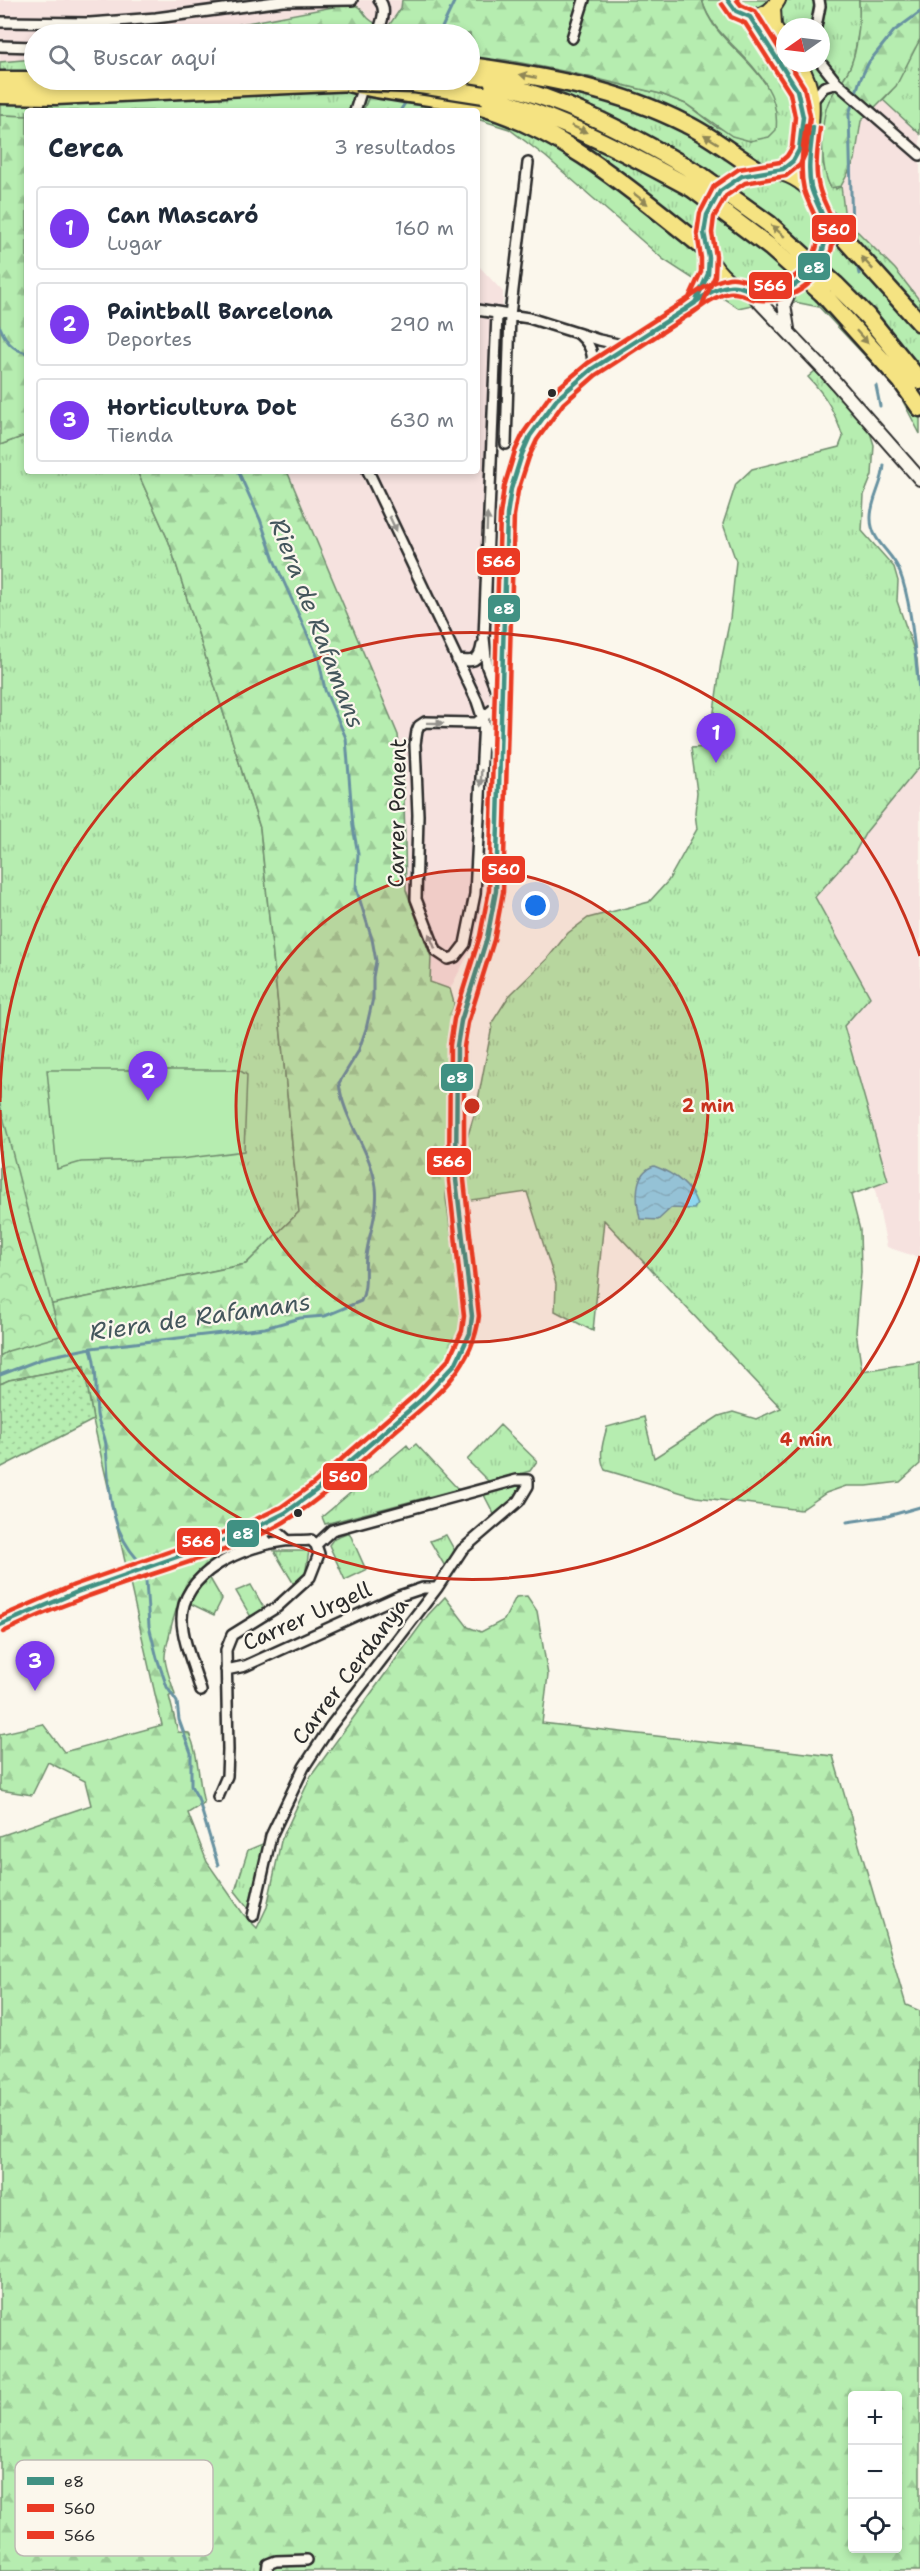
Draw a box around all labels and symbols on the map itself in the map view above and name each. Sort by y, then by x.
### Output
north arrow [776,18,830,72]
one-way arrow [518,71,537,80]
one-way arrow [570,125,587,134]
one-way arrow [703,133,720,144]
one-way arrow [633,192,649,205]
line badge: 560 [811,214,857,243]
text: 560 [818,219,850,240]
one-way arrow [771,225,786,238]
line badge: e8 [797,252,831,281]
text: e8 [804,257,824,278]
one-way arrow [861,257,875,271]
line badge: 566 [748,271,793,300]
text: 566 [754,275,786,296]
one-way arrow [855,329,868,344]
unlabelled marker [546,387,558,399]
water label: Riera de Rafamans [262,513,372,733]
one-way arrow [483,513,492,532]
one-way arrow [389,515,398,532]
line badge: 566 [476,547,521,576]
text: 566 [483,551,515,572]
line badge: e8 [487,594,521,623]
text: e8 [494,598,514,619]
pin: 1 [696,714,736,763]
one-way arrow [426,718,445,727]
street label: Carrer Ponent [381,738,413,888]
one-way arrow [477,768,486,787]
line badge: 560 [481,855,526,884]
text: 560 [488,859,520,880]
your location [521,891,550,920]
one-way arrow [427,932,437,950]
pin: 2 [128,1052,168,1101]
line badge: e8 [440,1063,474,1092]
text: e8 [447,1067,467,1088]
text: 2 min [682,1094,734,1118]
centre of rings [462,1096,482,1116]
line badge: 566 [426,1147,472,1176]
text: 566 [433,1151,465,1172]
water label: Riera de Rafamans [87,1286,313,1348]
text: 4 min [780,1428,832,1452]
line badge: 560 [322,1462,368,1491]
text: 560 [329,1466,361,1487]
unlabelled marker [292,1507,304,1519]
line badge: e8 [226,1519,260,1548]
text: e8 [233,1523,253,1544]
line badge: 566 [176,1527,221,1556]
text: 566 [182,1531,214,1552]
street label: Carrer Urgell [238,1574,376,1657]
street label: Carrer Cerdanya [285,1591,415,1750]
pin: 3 [15,1642,54,1691]
legend [15,2460,213,2556]
text: e8 [64,2471,84,2492]
text: 560 [64,2498,96,2519]
text: 566 [64,2525,96,2546]

